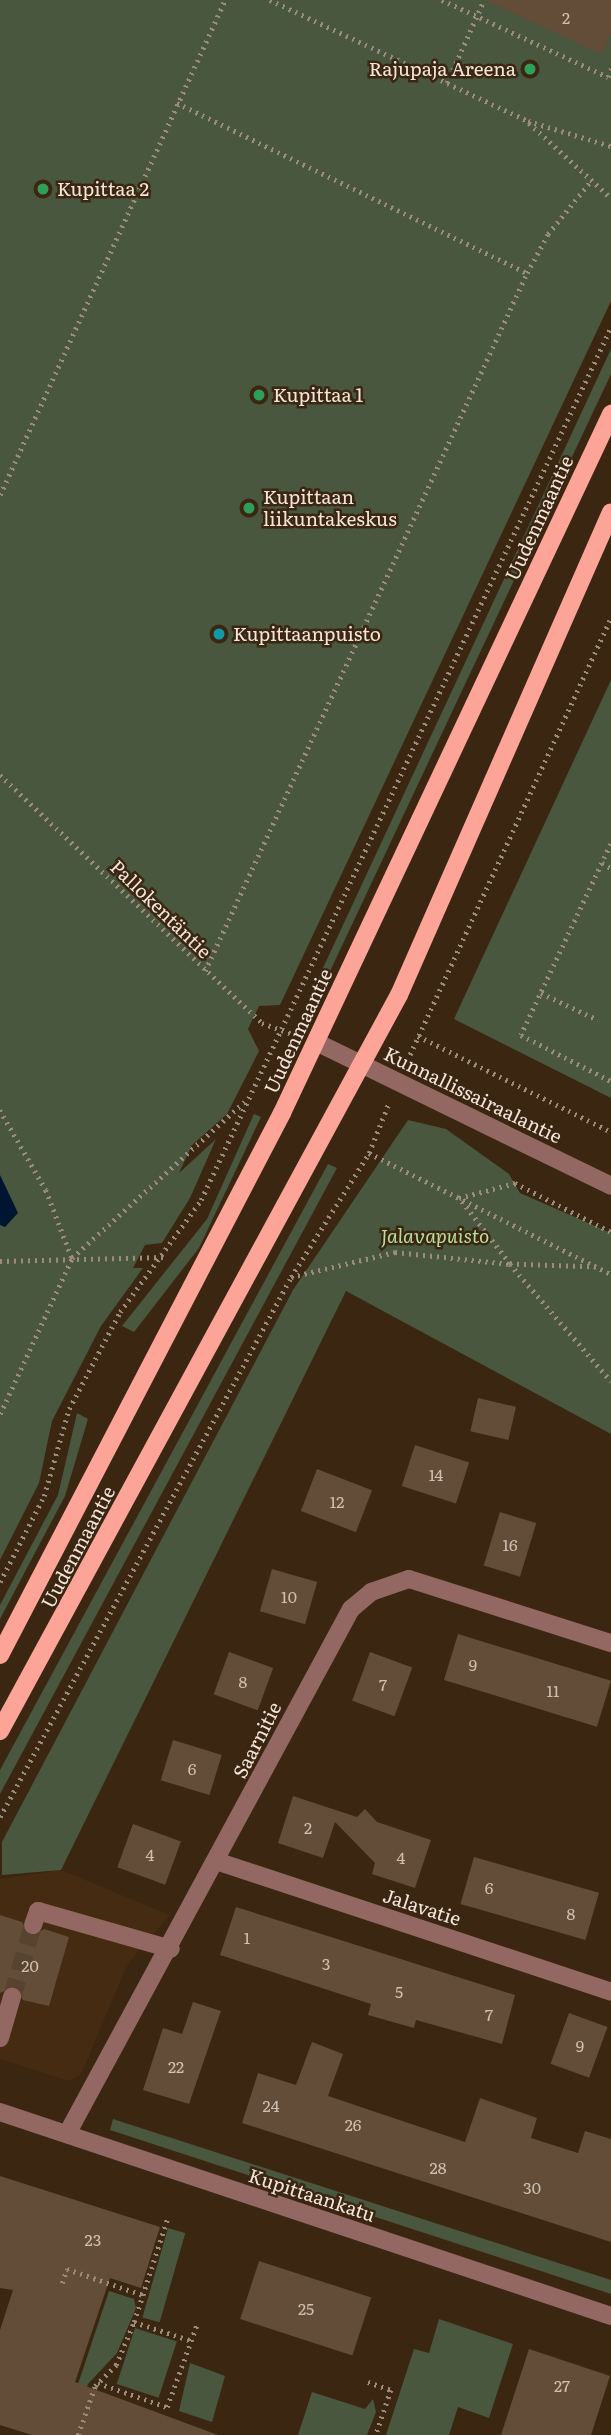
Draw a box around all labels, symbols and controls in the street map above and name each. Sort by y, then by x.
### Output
house number: 2 [562,7,570,27]
place label: Rajupaja Areena [369,58,516,80]
marker: Rajupaja Areena [522,61,538,77]
place label: Kupittaa 2 [57,178,149,200]
marker: Kupittaa 2 [35,181,51,197]
place label: Kupittaa 1 [273,384,363,406]
marker: Kupittaa 1 [251,387,267,403]
street label: Uudenmaantie [500,452,578,584]
place label: Kupittaan liikuntakeskus [263,486,397,530]
marker: Kupittaan liikuntakeskus [241,500,257,516]
place label: Kupittaanpuisto [233,623,381,645]
marker: Kupittaanpuisto [211,626,227,642]
street label: Pallokentäntie [106,855,216,963]
street label: Uudenmaantie [259,965,337,1097]
street label: Kunnallissairaalantie [380,1042,566,1148]
park label: Jalavapuisto [381,1225,489,1247]
house number: 14 [429,1464,443,1484]
street label: Uudenmaantie [36,1482,120,1612]
house number: 12 [330,1491,344,1511]
house number: 16 [502,1534,518,1554]
house number: 10 [281,1586,297,1606]
house number: 9 [469,1654,477,1674]
house number: 8 [239,1671,247,1691]
house number: 7 [379,1674,387,1694]
house number: 11 [546,1680,560,1700]
street label: Saarnitie [228,1698,286,1782]
house number: 6 [188,1758,196,1778]
house number: 2 [304,1817,312,1837]
house number: 4 [146,1844,154,1864]
house number: 4 [397,1847,405,1867]
house number: 6 [485,1877,493,1897]
street label: Jalavatie [380,1884,464,1930]
house number: 8 [567,1903,575,1923]
house number: 1 [244,1927,250,1947]
house number: 3 [322,1953,330,1973]
house number: 20 [21,1955,39,1975]
house number: 5 [395,1981,403,2001]
house number: 7 [485,2004,493,2024]
house number: 9 [576,2035,584,2055]
house number: 22 [168,2056,184,2076]
house number: 24 [263,2095,279,2115]
house number: 26 [345,2114,361,2134]
house number: 28 [430,2157,446,2177]
street label: Kupittaankatu [246,2164,378,2226]
house number: 30 [523,2177,541,2197]
house number: 23 [85,2229,101,2249]
house number: 25 [298,2298,314,2318]
house number: 27 [554,2375,570,2395]

